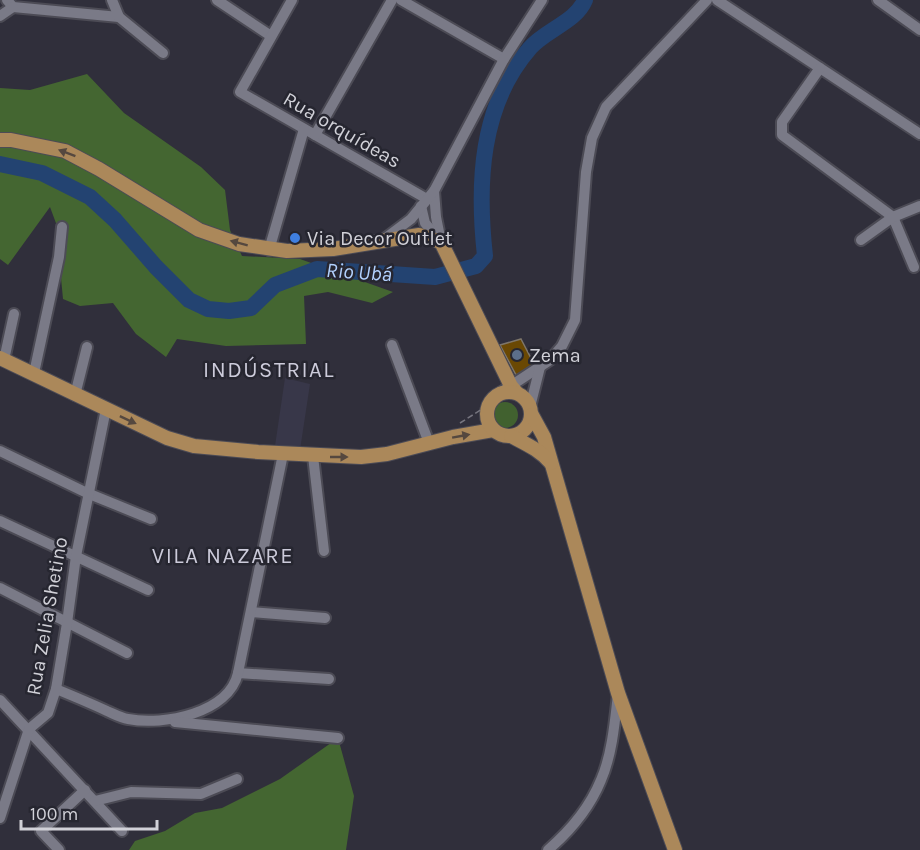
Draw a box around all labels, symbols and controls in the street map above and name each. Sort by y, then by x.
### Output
street label: Rua orquídeas [279,87,405,173]
one-way arrow [58,148,76,158]
place label: Via Decor Outlet [307,227,453,250]
marker: Via Decor Outlet [288,231,302,245]
one-way arrow [230,238,248,248]
water label: Rio Ubá [325,258,393,286]
place label: Zema [529,344,581,367]
marker: Zema [510,348,524,362]
district label: INDÚSTRIAL [203,356,335,383]
one-way arrow [120,416,137,425]
one-way arrow [452,431,471,440]
one-way arrow [329,452,348,462]
street label: Rua Zelia Shetino [22,535,72,697]
district label: VILA NAZARE [152,543,294,569]
scale bar [21,793,158,831]
text: 100 m [30,803,78,825]

